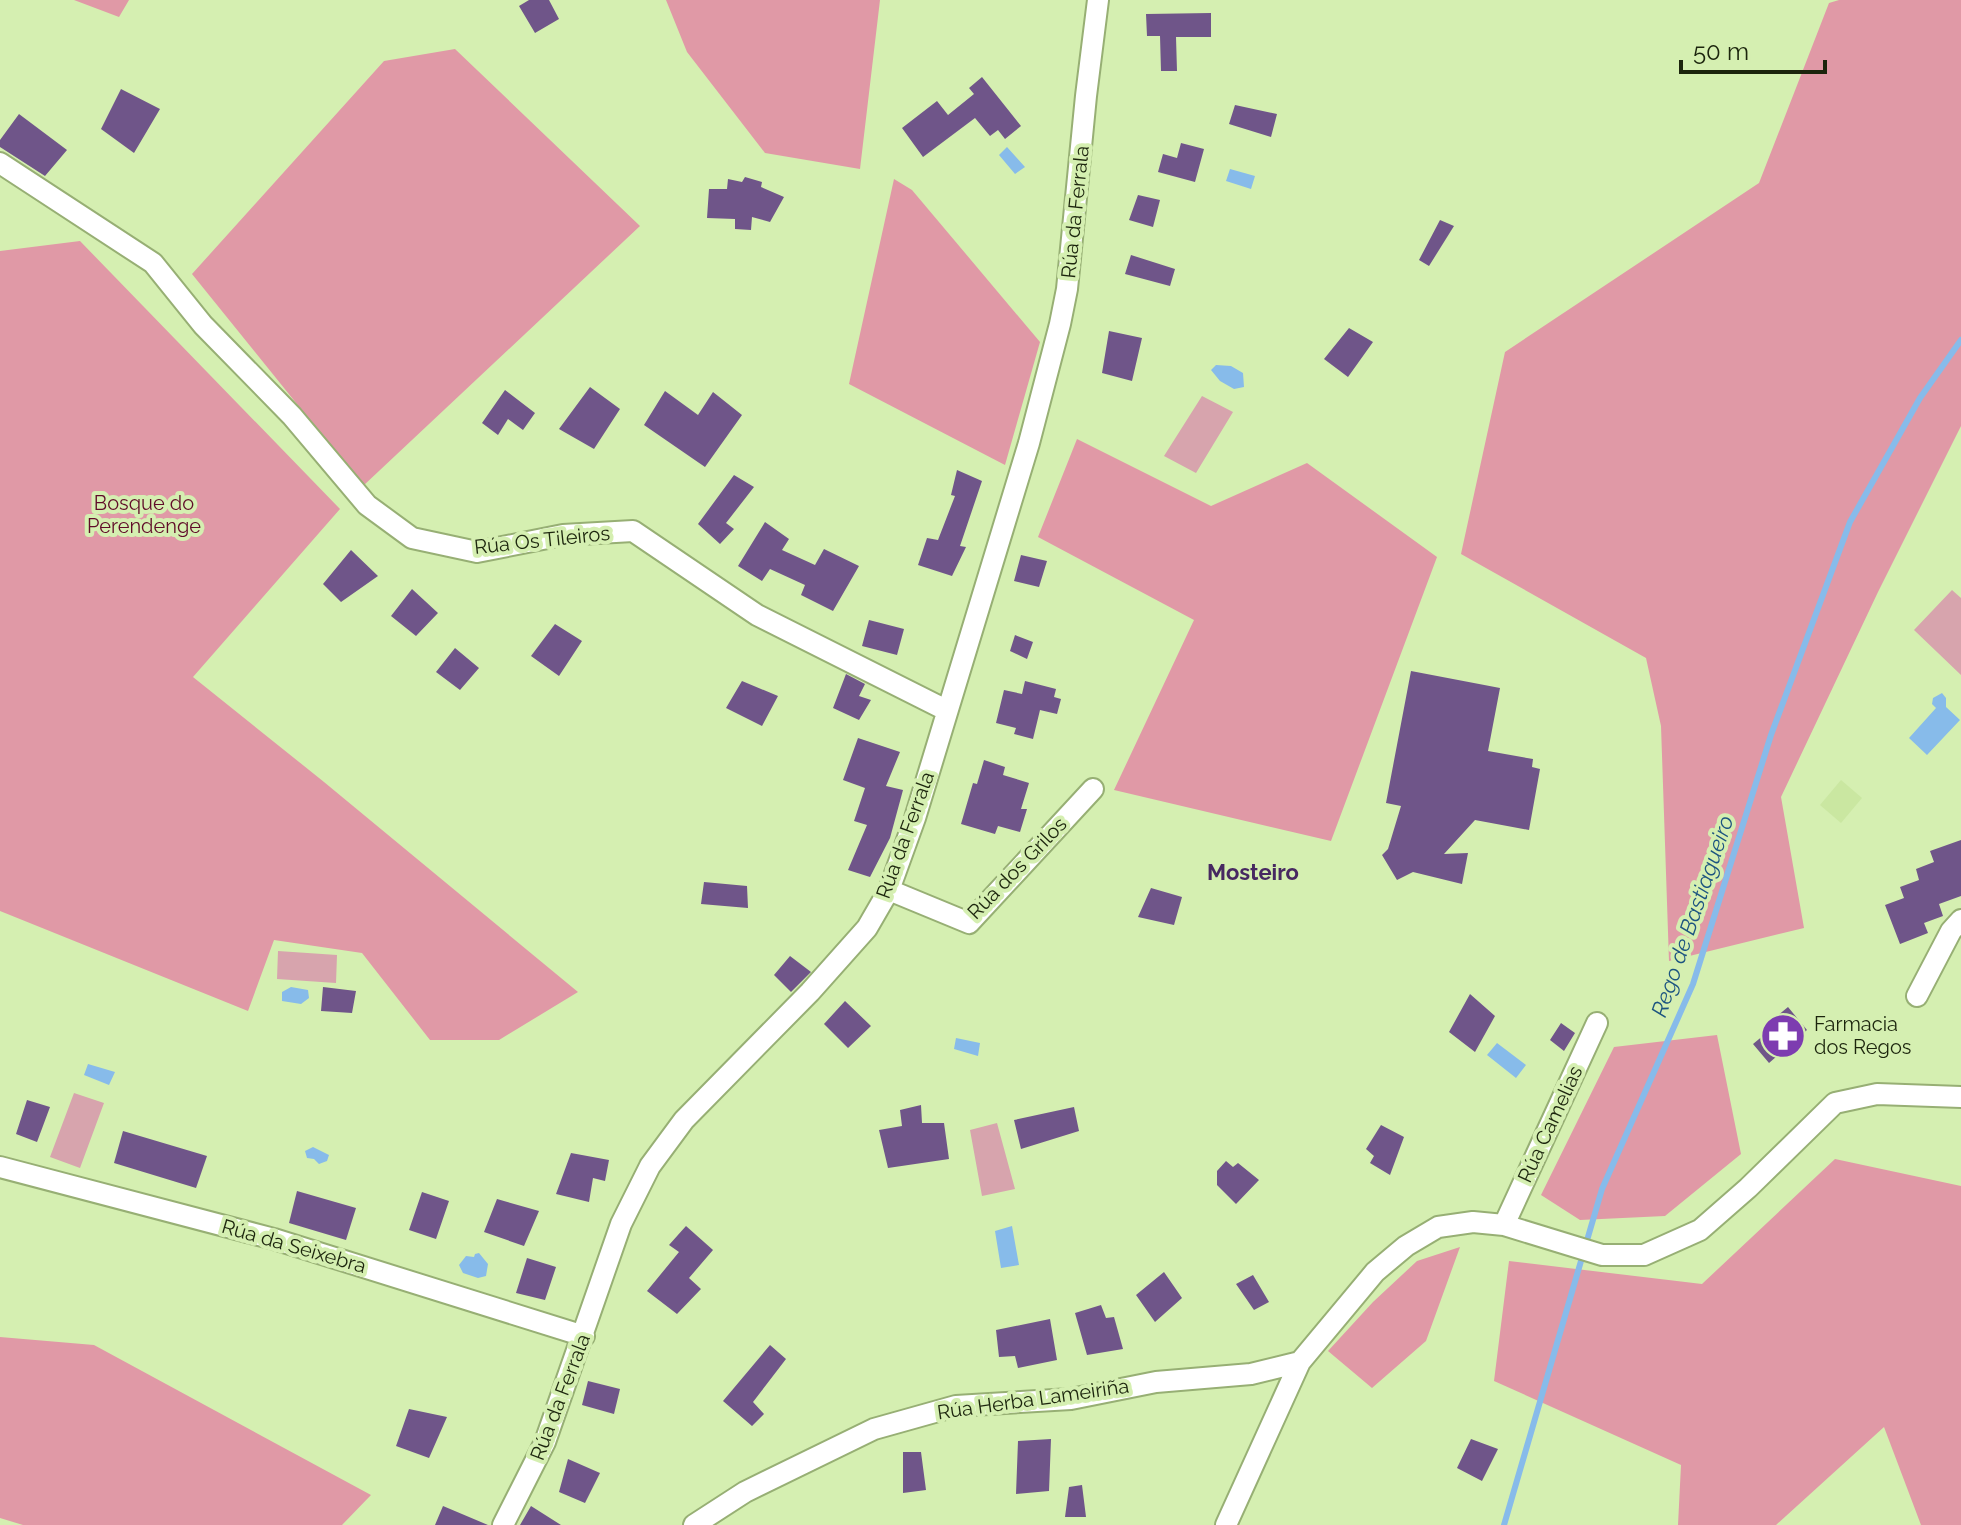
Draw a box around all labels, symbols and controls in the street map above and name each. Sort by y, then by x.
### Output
scale bar [1681,24,1825,74]
text: 50 m [1693,37,1749,66]
street label: Rúa da Ferrala [1056,144,1094,280]
park label: Bosque do Perendenge [87,491,201,538]
street label: Rúa Os Tileiros [473,521,611,559]
street label: Rúa da Ferrala [871,768,939,902]
street label: Rúa dos Grilos [962,812,1072,924]
water label: Rego de Bastiagueiro [1645,812,1739,1020]
district label: Mosteiro [1207,859,1299,885]
pharmacy icon: Farmacia dos Regos [1759,1012,1807,1060]
place label: Farmacia dos Regos [1814,1012,1912,1059]
street label: Rúa Camelias [1513,1062,1587,1186]
street label: Rúa da Seixebra [219,1214,369,1278]
street label: Rúa da Ferrala [525,1330,595,1464]
street label: Rúa Herba Lameiriña [936,1374,1130,1424]

